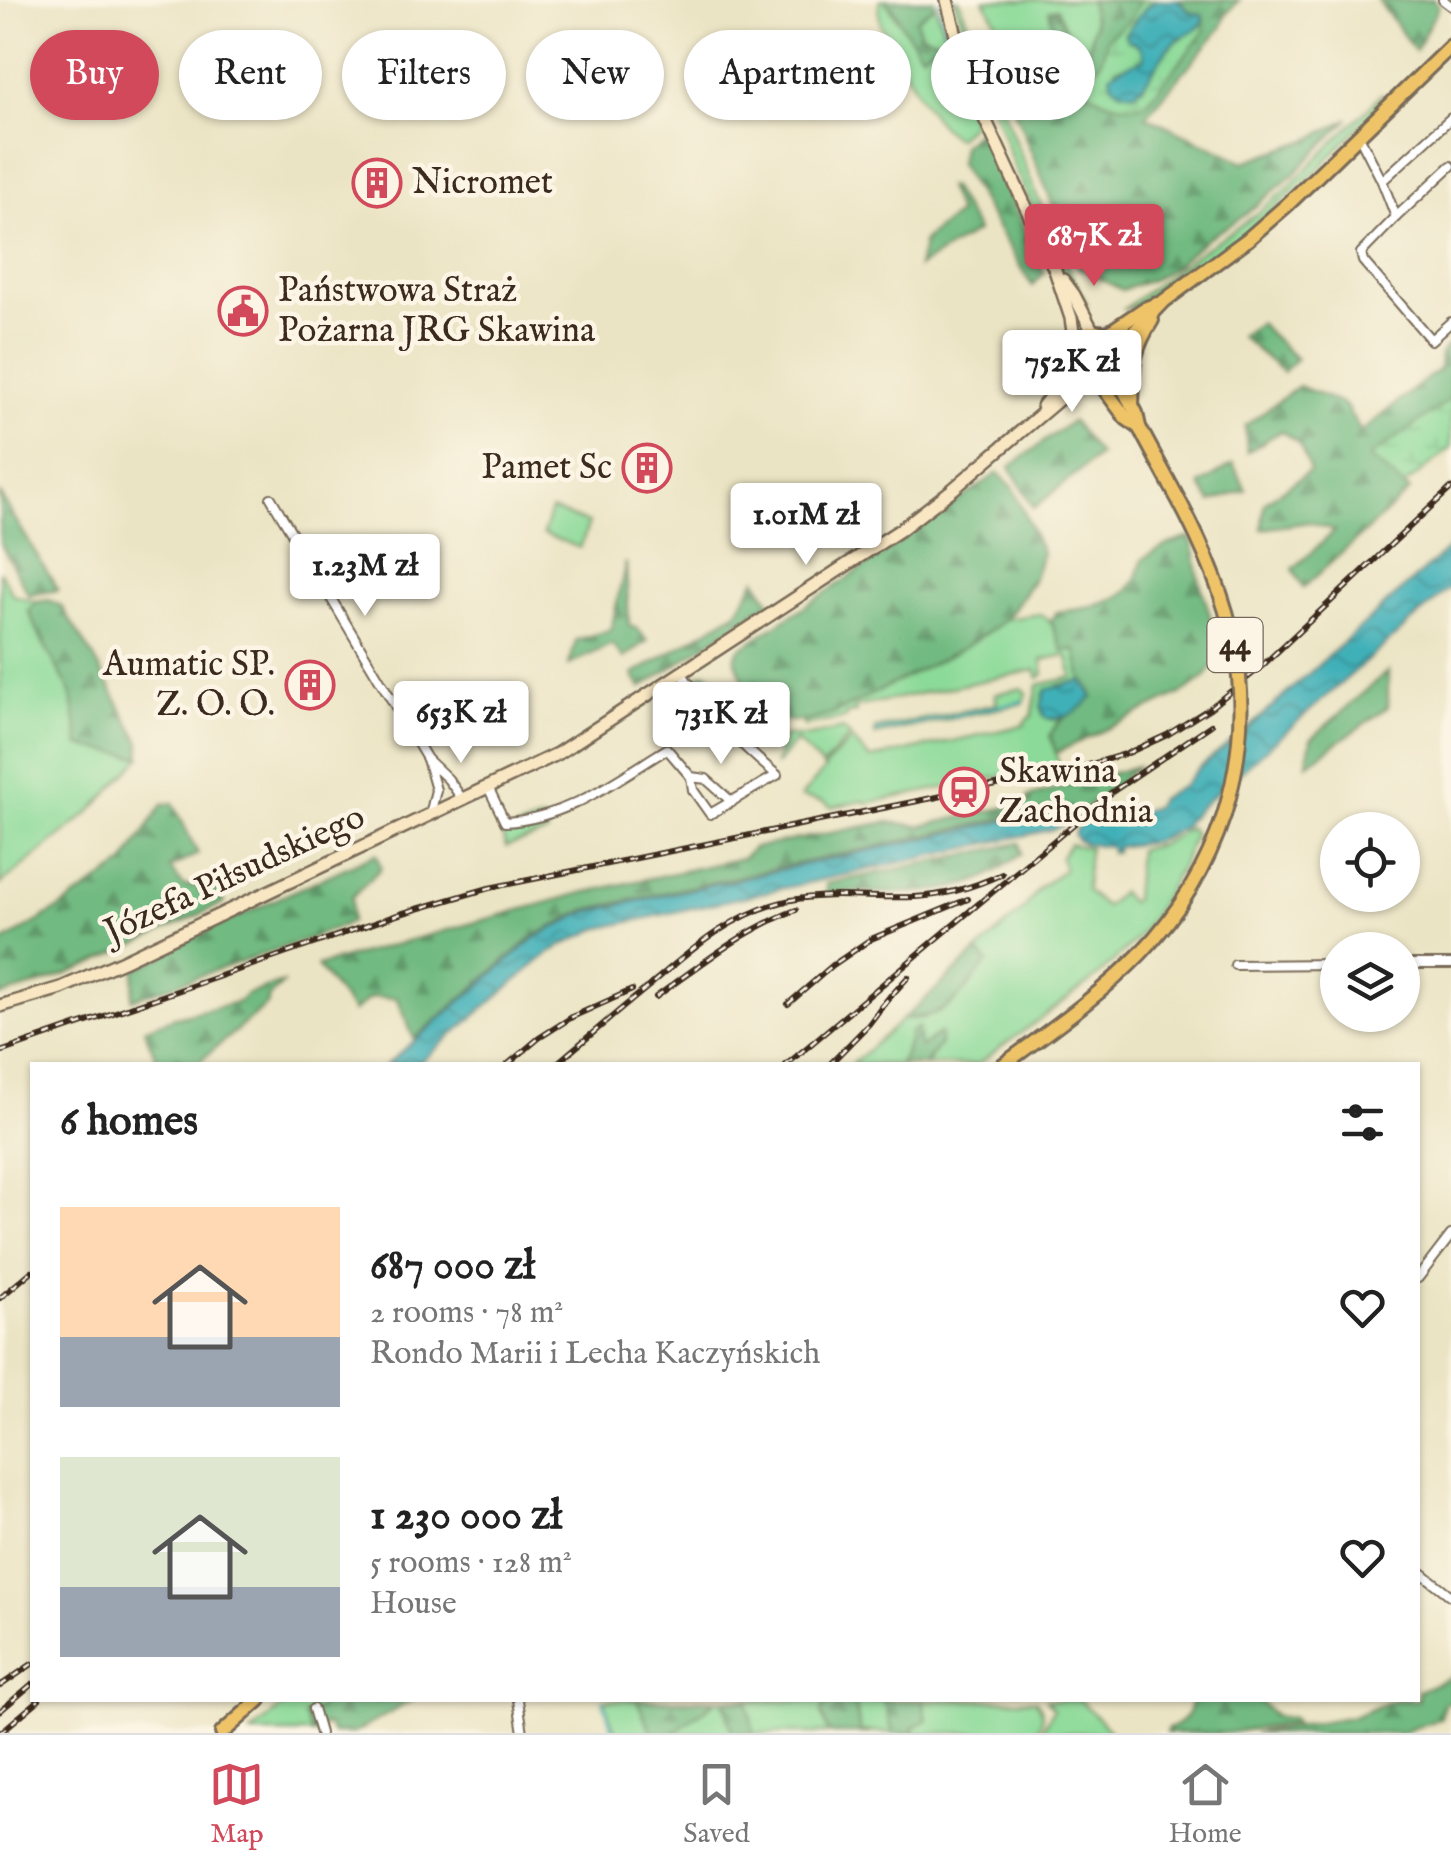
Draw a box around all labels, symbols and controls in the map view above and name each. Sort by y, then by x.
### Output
chip: Buy [30,30,159,120]
chip: Rent [179,30,322,120]
chip: Filters [342,30,506,120]
chip: New [526,30,664,120]
chip: Apartment [684,30,911,120]
chip: House [931,30,1095,120]
building icon: Nicromet [351,157,403,209]
place label: Nicromet [412,161,553,206]
pin: 687K zł [1002,204,1186,289]
text: 687K zł [1047,216,1141,257]
place label: Państwowa Straż Pożarna JRG Skawina [278,269,596,354]
public building icon: Państwowa Straż Pożarna JRG Skawina [217,285,269,337]
pin: 752K zł [980,330,1164,415]
text: 752K zł [1024,342,1120,383]
building icon: Pamet Sc [621,442,673,494]
place label: Pamet Sc [481,446,612,491]
pin: 1.01M zł [703,483,909,568]
text: 1.01M zł [753,495,859,536]
pin: 1.23M zł [262,534,468,619]
text: 1.23M zł [312,546,418,587]
road number: 44 [1208,618,1262,672]
place label: Aumatic SP. Z. O. O. [102,643,275,728]
building icon: Aumatic SP. Z. O. O. [284,659,336,711]
pin: 653K zł [369,681,553,766]
pin: 731K zł [629,682,813,767]
text: 653K zł [416,693,506,734]
text: 731K zł [675,694,767,735]
place label: Skawina Zachodnia [999,750,1154,835]
station icon: Skawina Zachodnia [938,766,990,818]
street label: Józefa Piłsudskiego [94,795,372,957]
map controls [1320,812,1420,1032]
button: locate [1320,812,1420,912]
button: layers [1320,932,1420,1032]
icon: filters [1335,1095,1390,1150]
text: 6 homes [60,1096,198,1149]
text: 687 000 zł [370,1240,535,1293]
icon: home [140,1247,260,1367]
icon: heart [1335,1280,1390,1335]
text: 2 rooms · 78 m² [370,1293,563,1334]
text: Rondo Marii i Lecha Kaczyńskich [370,1334,820,1375]
text: 1 230 000 zł [370,1490,562,1543]
icon: home [140,1497,260,1617]
icon: heart [1335,1530,1390,1585]
text: 5 rooms · 128 m² [370,1543,572,1584]
text: House [370,1584,457,1625]
tab: Map [209,1757,264,1852]
tab: Saved [683,1757,750,1852]
tab: Home [1168,1757,1242,1852]

